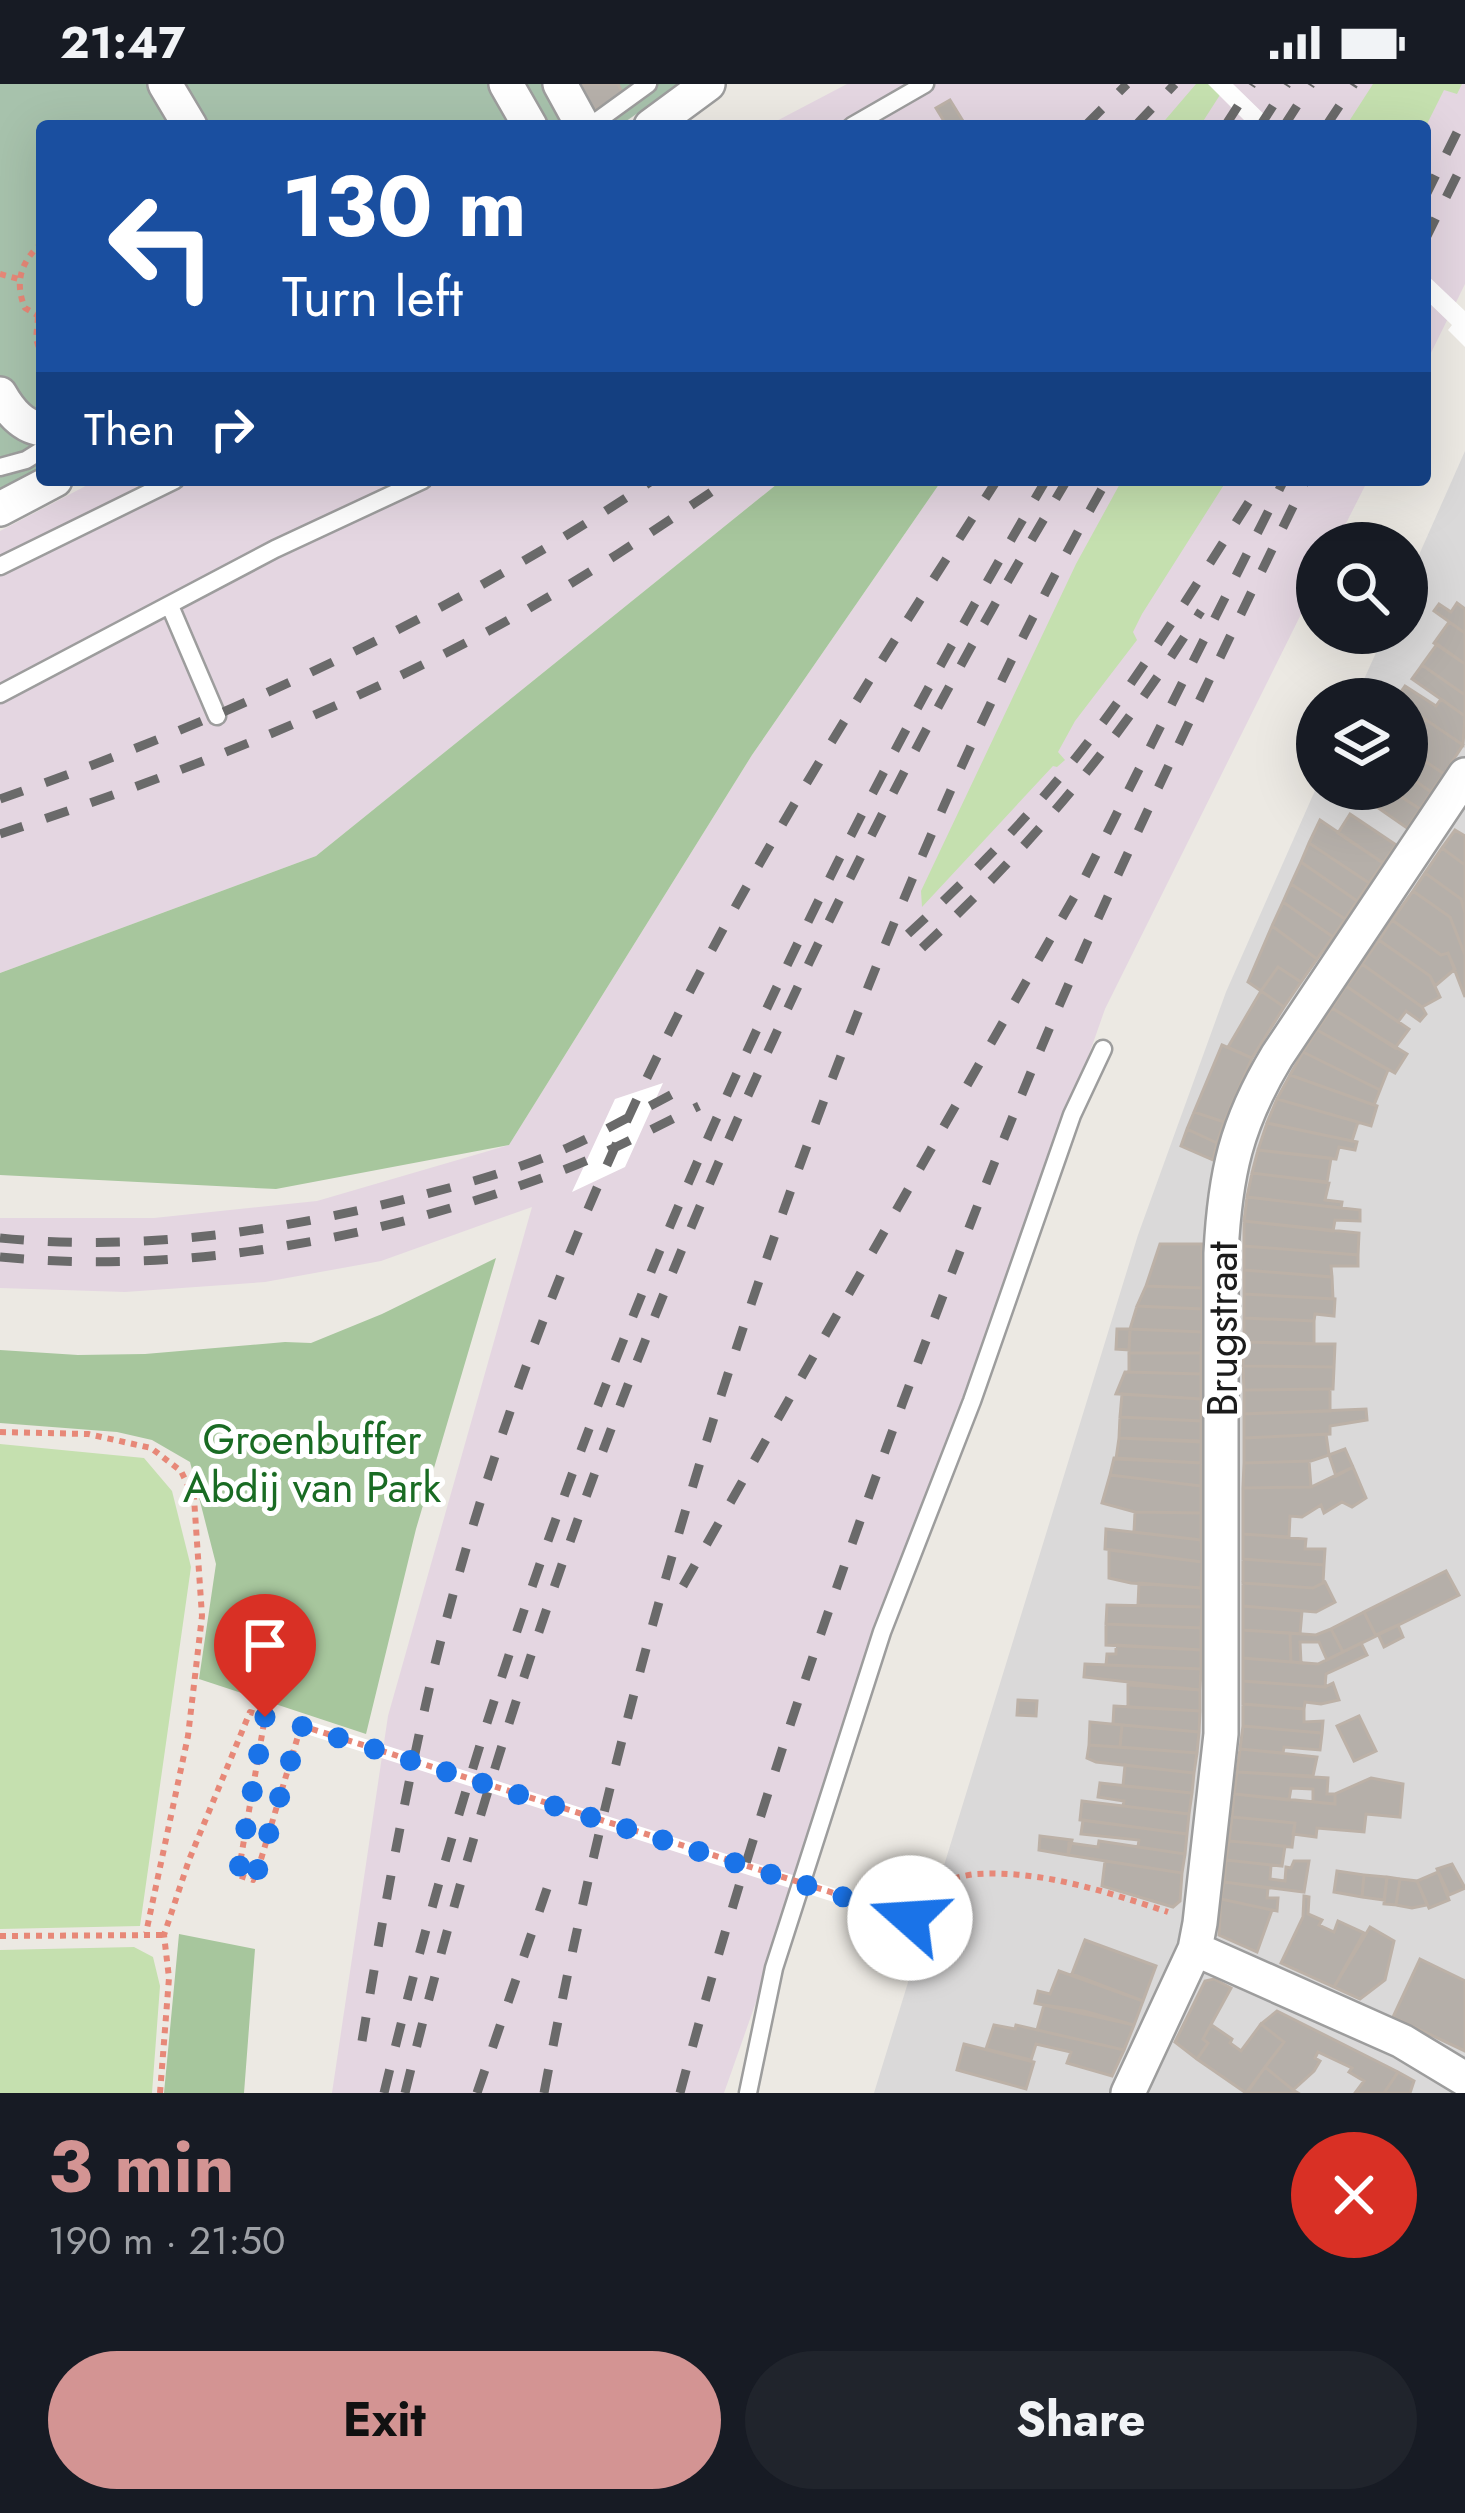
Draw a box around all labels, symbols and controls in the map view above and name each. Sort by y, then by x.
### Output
text: 21:47 [60,10,185,75]
text: 130 m [282,146,527,268]
icon: left [84,168,240,324]
text: Turn left [282,258,463,336]
icon: right [199,396,265,462]
text: Then [84,397,175,462]
map controls [1296,522,1428,810]
button: search [1296,522,1428,654]
button: layers [1296,678,1428,810]
street label: Brugstraat [1192,1241,1253,1417]
park label: Groenbuffer Abdij van Park [183,1409,441,1518]
pin [214,1594,316,1717]
icon: arrive [232,1612,298,1678]
position arrow [847,1855,973,1981]
text: 3 min [48,2115,235,2219]
button: close [1291,2132,1417,2258]
text: 190 m · 21:50 [48,2212,285,2269]
button: Exit [48,2351,721,2489]
button: Share [745,2351,1417,2489]

